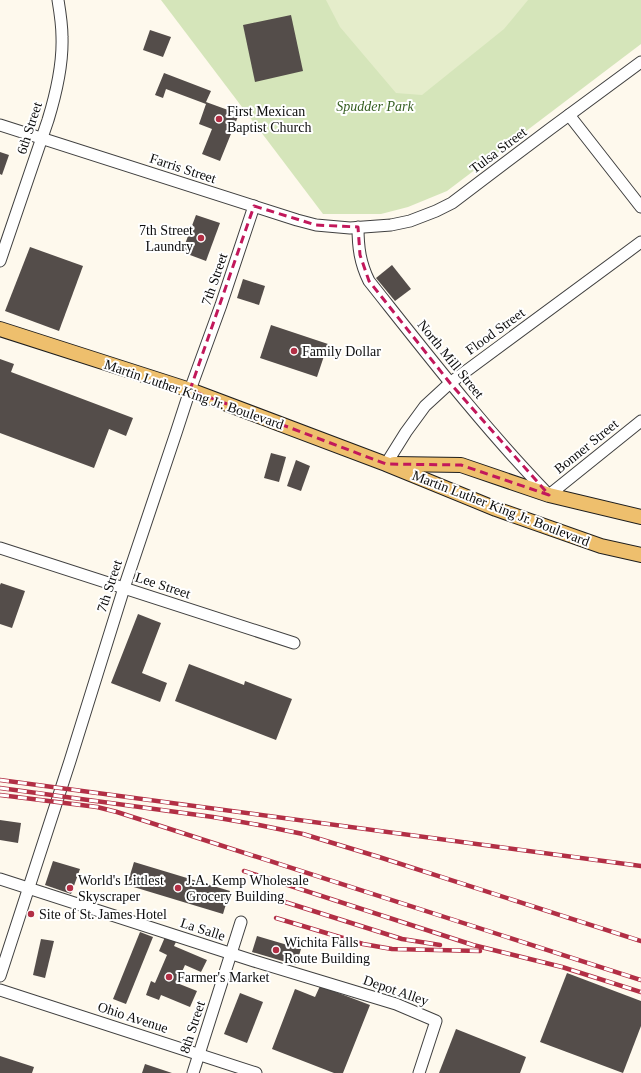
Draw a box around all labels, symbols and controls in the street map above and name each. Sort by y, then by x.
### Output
park label: Spudder Park [336,99,414,114]
street label: 6th Street [14,100,45,156]
place label: First Mexican Baptist Church [227,104,311,135]
marker: First Mexican Baptist Church [214,114,224,124]
street label: Tulsa Street [467,124,530,176]
street label: Farris Street [148,151,218,186]
place label: 7th Street Laundry [139,223,193,254]
marker: 7th Street Laundry [196,233,206,243]
street label: 7th Street [199,251,230,307]
street label: Flood Street [463,305,528,358]
street label: North Mill Street [414,317,487,402]
place label: Family Dollar [302,344,381,359]
marker: Family Dollar [289,346,299,356]
street label: Martin Luther King Jr. Boulevard [102,357,285,432]
street label: Bonner Street [552,416,621,477]
street label: Martin Luther King Jr. Boulevard [410,468,592,549]
street label: 7th Street [94,558,125,614]
street label: Lee Street [133,570,192,601]
place label: World's Littlest Skyscraper [78,873,164,904]
place label: J.A. Kemp Wholesale Grocery Building [186,873,309,904]
marker: World's Littlest Skyscraper [65,883,75,893]
marker: J.A. Kemp Wholesale Grocery Building [173,883,183,893]
place label: Site of St. James Hotel [39,907,167,922]
marker: Site of St. James Hotel [26,909,36,919]
street label: La Salle [179,915,227,944]
place label: Wichita Falls Route Building [284,935,370,966]
marker: Wichita Falls Route Building [271,945,281,955]
place label: Farmer's Market [177,970,269,985]
marker: Farmer's Market [164,972,174,982]
street label: Depot Alley [361,972,430,1009]
street label: Ohio Avenue [96,999,170,1036]
street label: 8th Street [177,999,208,1055]

